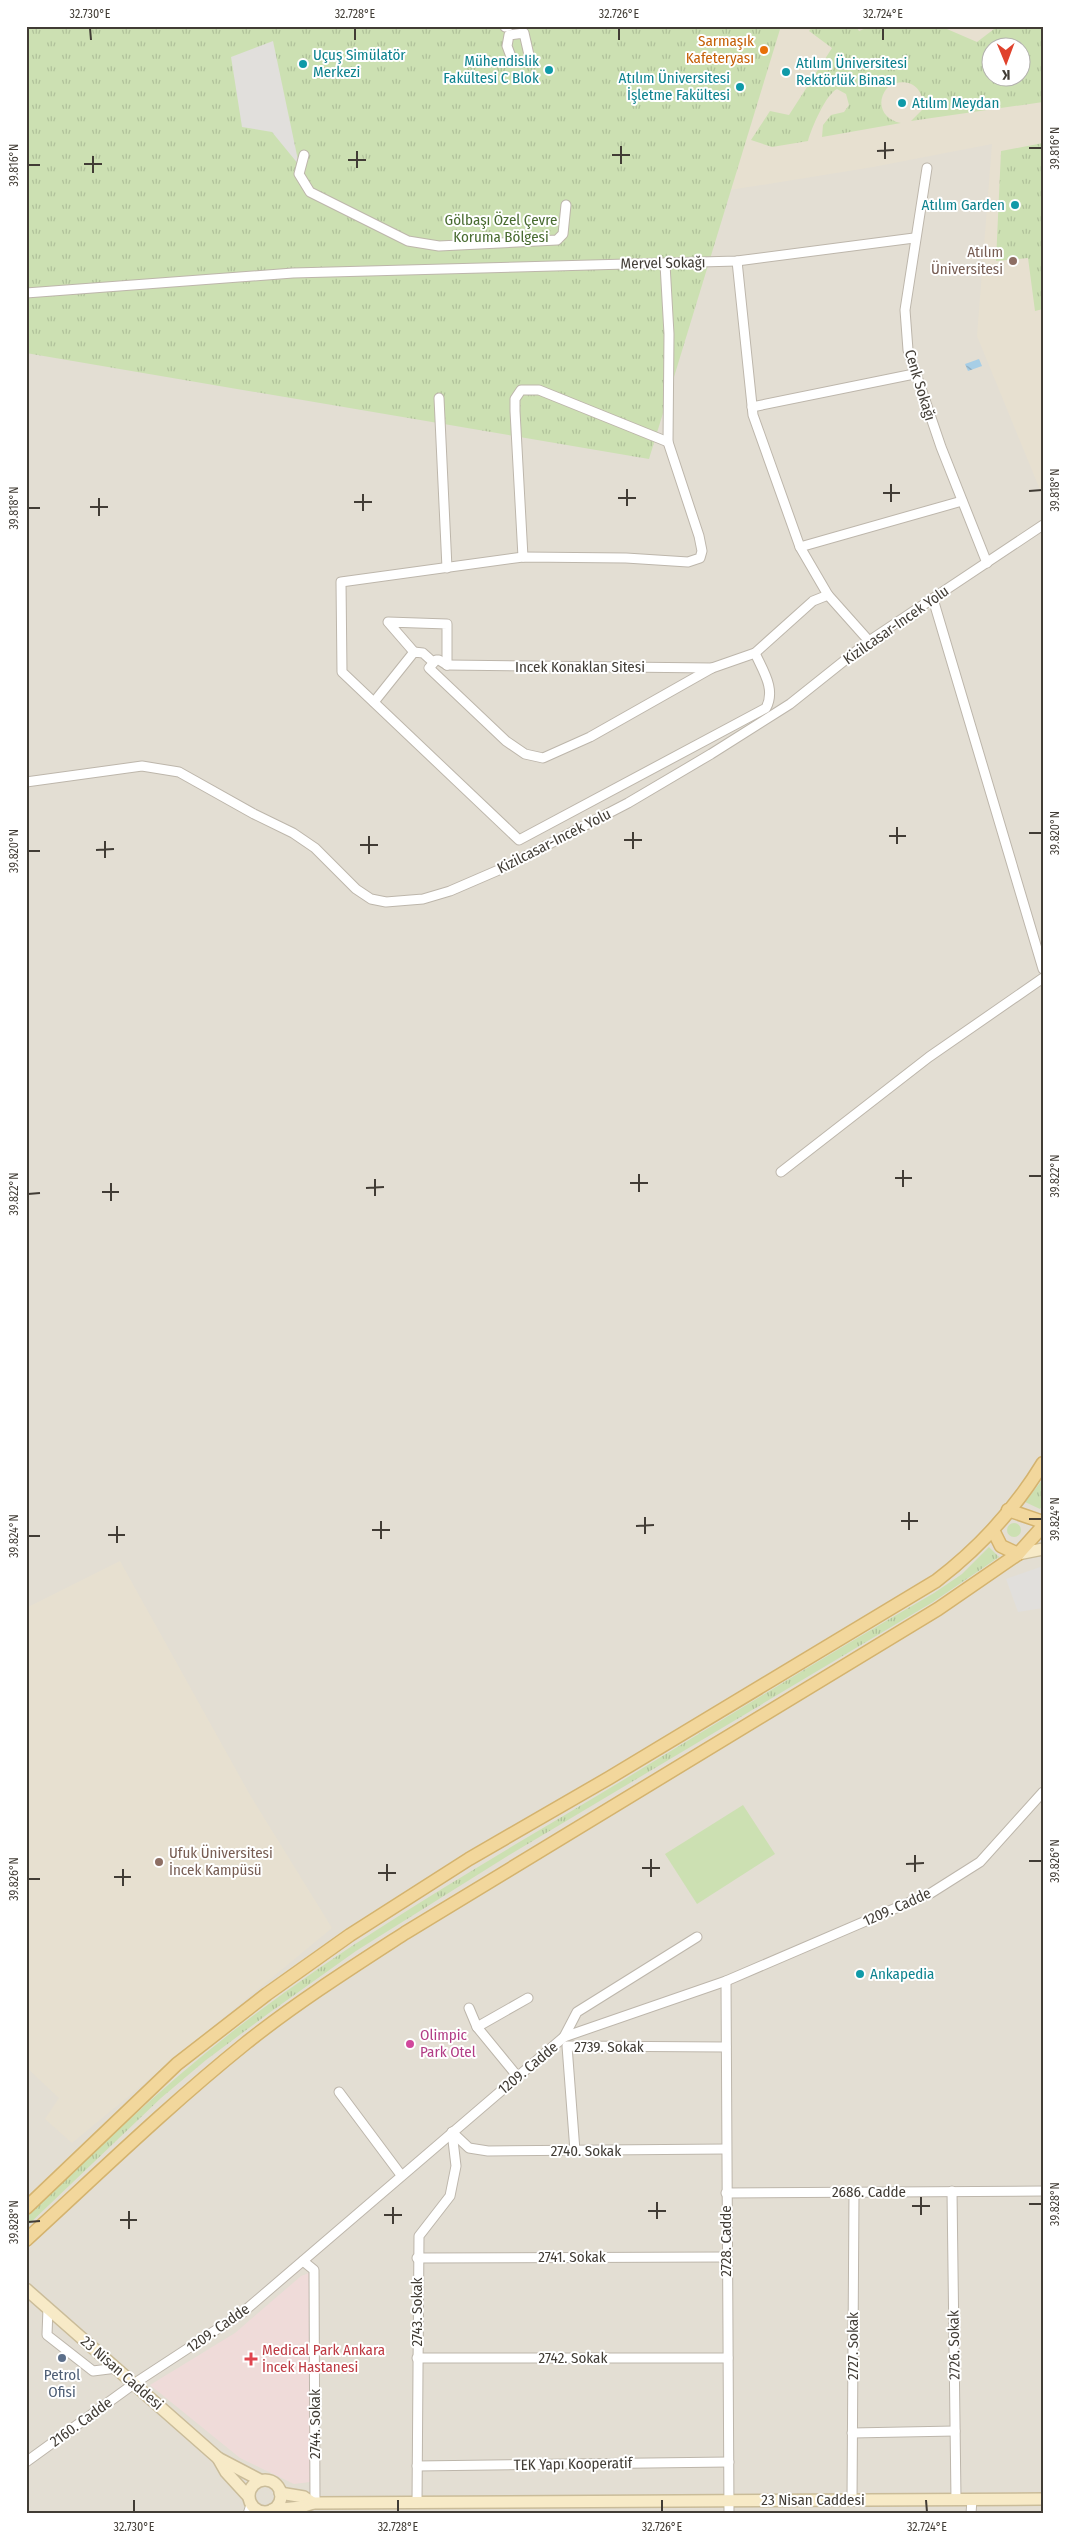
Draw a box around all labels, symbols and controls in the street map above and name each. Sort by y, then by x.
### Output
text: 32.730°E [70,7,111,21]
text: 32.728°E [335,7,376,21]
text: 32.726°E [599,7,639,21]
text: 32.724°E [863,7,903,21]
place label: Sarmaşık Kafeteryası [686,32,754,67]
north arrow [982,38,1032,88]
marker: Sarmaşık Kafeteryası [758,44,770,56]
place label: Uçuş Simülatör Merkezi [313,46,406,81]
place label: Mühendislik Fakültesi C Blok [443,52,539,87]
place label: Atılım Üniversitesi Rektörlük Binası [796,54,907,89]
marker: Uçuş Simülatör Merkezi [297,58,309,70]
marker: Mühendislik Fakültesi C Blok [543,64,555,76]
marker: Atılım Üniversitesi Rektörlük Binası [780,66,792,78]
text: K [1001,66,1010,83]
place label: Atılım Üniversitesi İşletme Fakültesi [619,69,730,104]
marker: Atılım Üniversitesi İşletme Fakültesi [734,81,746,93]
place label: Atılım Meydan [912,94,999,112]
marker: Atılım Meydan [896,97,908,109]
text: 39.816°N [1048,127,1062,169]
text: 39.816°N [7,144,21,186]
place label: Atılım Garden [922,196,1005,214]
marker: Atılım Garden [1009,199,1021,211]
park label: Gölbaşı Özel Çevre Koruma Bölgesi [445,211,557,246]
place label: Atılım Üniversitesi [931,243,1003,278]
street label: Mervel Sokağı [620,253,706,273]
marker: Atılım Üniversitesi [1007,255,1019,267]
street label: Cenk Sokağı [901,347,939,423]
text: 39.818°N [1048,469,1062,511]
text: 39.818°N [7,487,21,529]
street label: Kizilcasar-Incek Yolu [840,582,952,668]
street label: Incek Konaklan Sitesi [515,658,645,676]
street label: Kizilcasar-Incek Yolu [494,805,614,877]
text: 39.820°N [1048,811,1062,855]
text: 39.820°N [7,829,21,873]
text: 39.822°N [1048,1154,1062,1198]
text: 39.822°N [7,1172,21,1216]
text: 39.824°N [1048,1497,1062,1541]
text: 39.824°N [7,1514,21,1558]
text: 39.826°N [1048,1839,1062,1883]
place label: Ufuk Üniversitesi İncek Kampüsü [169,1844,273,1879]
marker: Ufuk Üniversitesi İncek Kampüsü [153,1856,165,1868]
text: 39.826°N [7,1857,21,1901]
street label: 1209. Cadde [860,1884,934,1930]
place label: Ankapedia [870,1965,934,1983]
marker: Ankapedia [854,1968,866,1980]
place label: Olimpic Park Otel [420,2026,476,2061]
marker: Olimpic Park Otel [404,2038,416,2050]
street label: 1209. Cadde [494,2038,562,2098]
street label: 2739. Sokak [574,2038,644,2056]
street label: 2740. Sokak [551,2142,621,2160]
text: 39.828°N [1048,2182,1062,2226]
street label: 2686. Cadde [832,2183,906,2201]
text: 39.828°N [7,2200,21,2244]
street label: 2728. Cadde [717,2205,735,2277]
street label: 2741. Sokak [538,2248,606,2266]
street label: 2743. Sokak [408,2277,426,2347]
street label: 1209. Cadde [183,2300,253,2356]
street label: 2726. Sokak [944,2310,964,2380]
street label: 2727. Sokak [844,2312,862,2380]
street label: 23 Nisan Caddesi [77,2332,167,2414]
place label: Medical Park Ankara İncek Hastanesi [262,2341,385,2376]
street label: 2742. Sokak [539,2349,607,2367]
marker: Petrol Ofisi [56,2352,68,2364]
marker: Medical Park Ankara İncek Hastanesi [244,2352,258,2366]
place label: Petrol Ofisi [44,2366,80,2401]
street label: 2744. Sokak [306,2389,324,2459]
street label: 2160. Cadde [46,2393,116,2451]
street label: TEK Yapı Kooperatif [514,2454,634,2474]
street label: 23 Nisan Caddesi [761,2491,865,2509]
text: 32.730°E [114,2520,155,2534]
text: 32.728°E [378,2520,419,2534]
text: 32.726°E [642,2520,682,2534]
text: 32.724°E [907,2520,947,2534]

